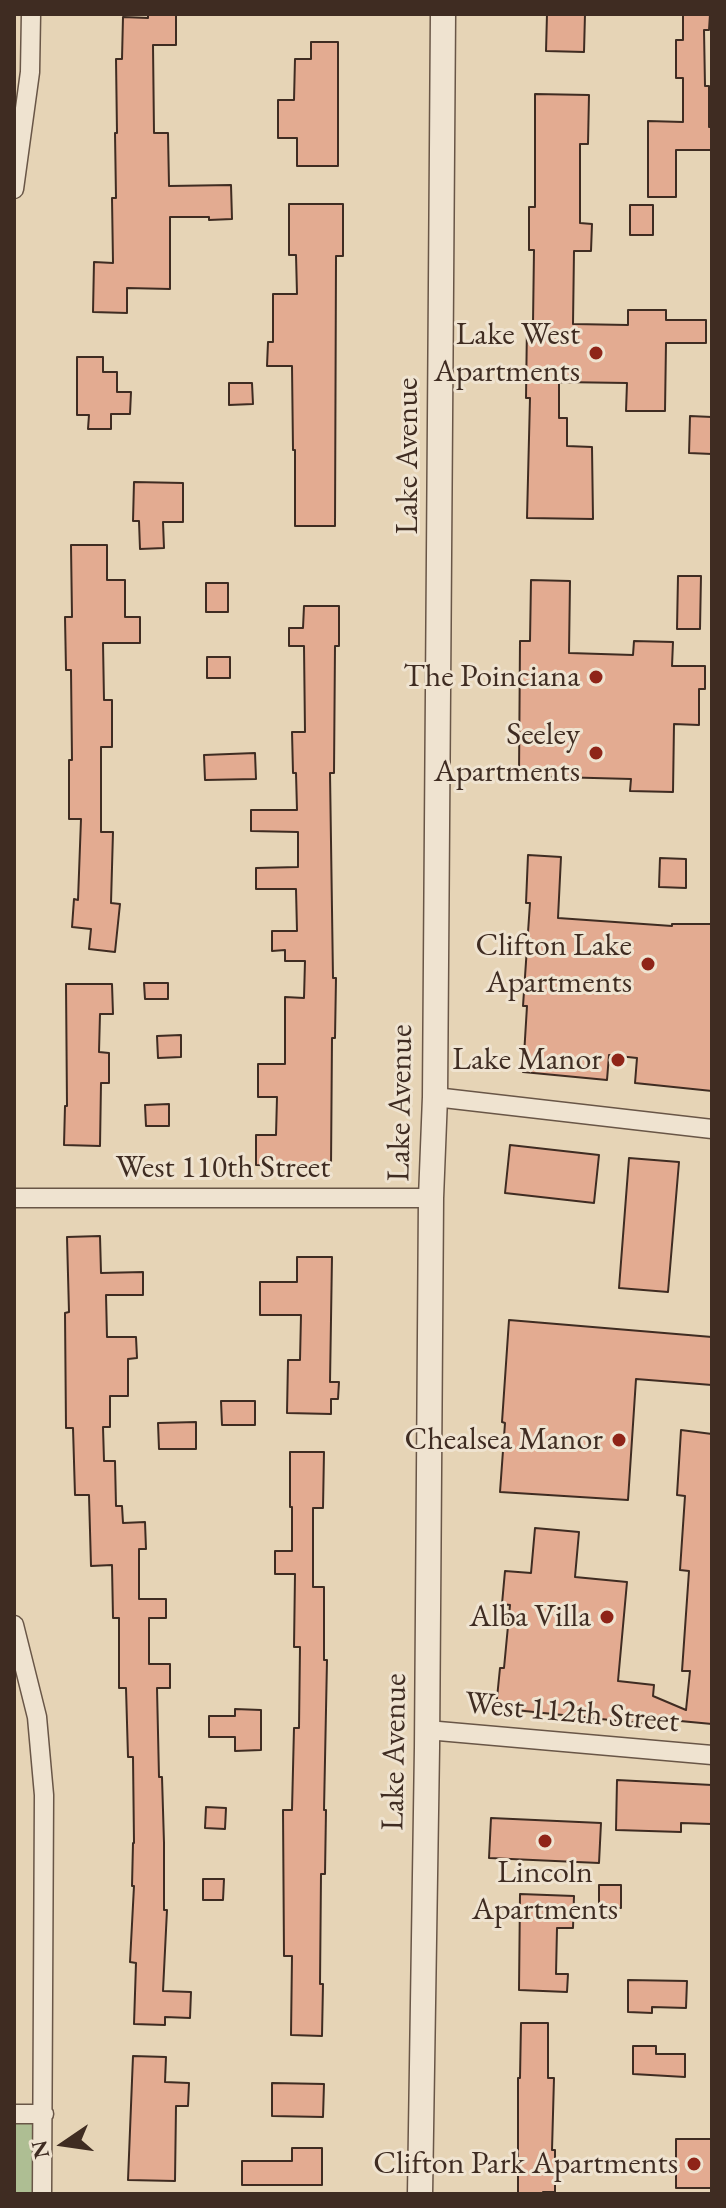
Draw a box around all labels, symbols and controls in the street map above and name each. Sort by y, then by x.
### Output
place label: Lake West Apartments [434,316,580,391]
marker: Lake West Apartments [587,344,605,362]
street label: Lake Avenue [389,377,427,535]
place label: The Poinciana [403,658,580,696]
marker: The Poinciana [587,668,605,686]
place label: Seeley Apartments [434,716,580,791]
marker: Seeley Apartments [587,744,605,762]
place label: Clifton Lake Apartments [475,927,632,1002]
marker: Clifton Lake Apartments [639,955,657,973]
street label: Lake Avenue [380,1024,422,1182]
place label: Lake Manor [452,1041,602,1079]
marker: Lake Manor [609,1051,627,1069]
street label: West 110th Street [116,1149,330,1187]
place label: Chealsea Manor [405,1421,603,1459]
marker: Chealsea Manor [610,1431,628,1449]
place label: Alba Villa [469,1598,591,1636]
marker: Alba Villa [598,1608,616,1626]
street label: Lake Avenue [374,1673,416,1831]
street label: West 112th Street [463,1685,681,1741]
marker: Lincoln Apartments [536,1832,554,1850]
place label: Lincoln Apartments [472,1854,618,1929]
north arrow [24,2104,104,2184]
text: N [24,2138,56,2161]
place label: Clifton Park Apartments [373,2145,678,2183]
marker: Clifton Park Apartments [685,2155,703,2173]

